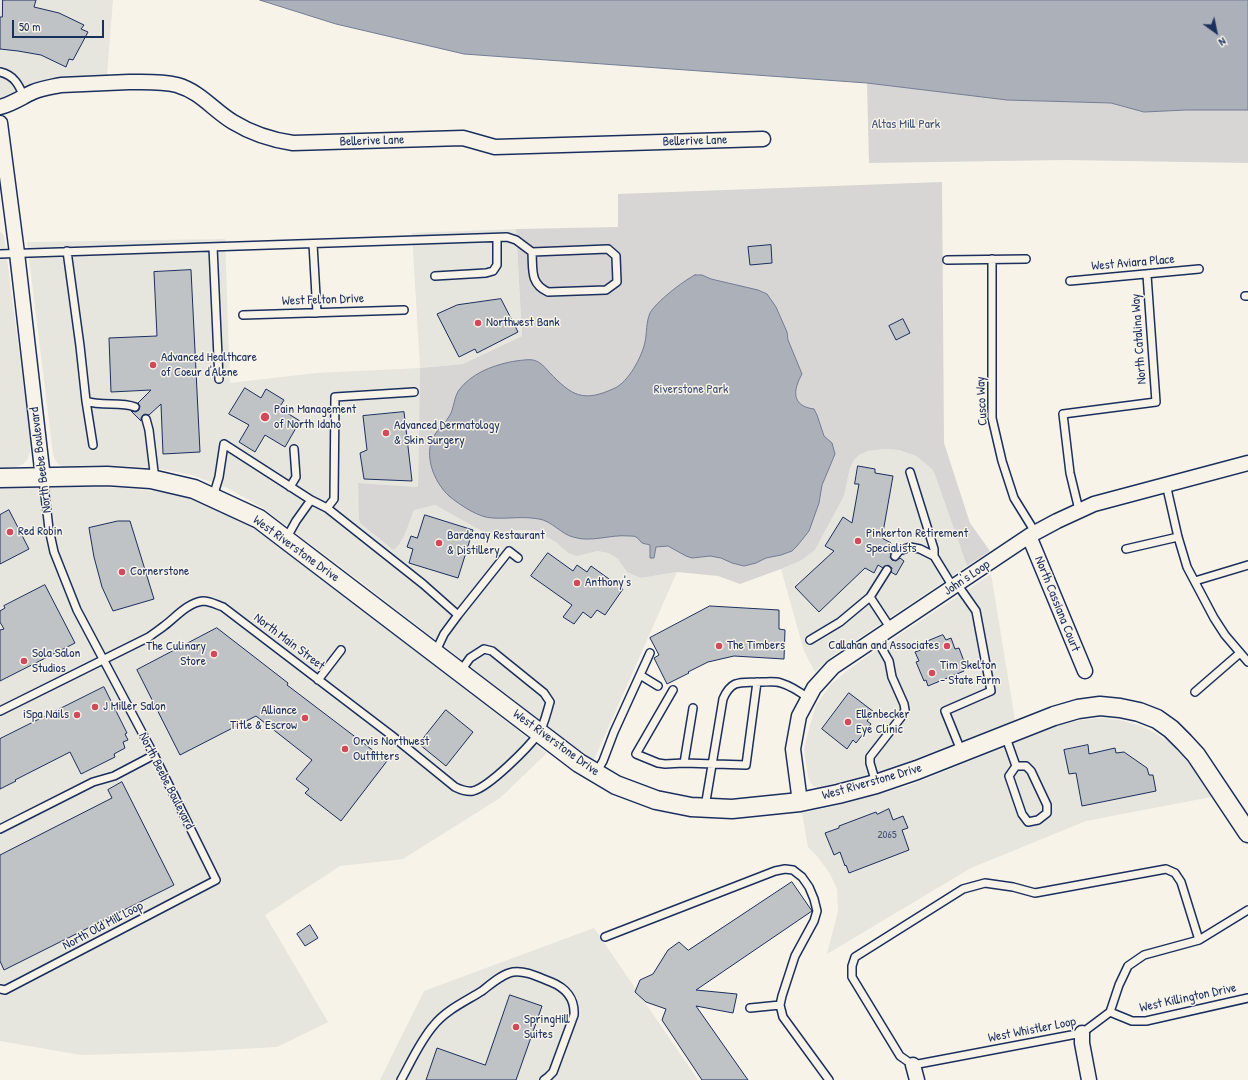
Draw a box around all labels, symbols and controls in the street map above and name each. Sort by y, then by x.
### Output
scale bar [14,12,106,38]
north arrow [1196,12,1236,52]
text: 50 m [19,18,40,35]
text: N [1216,35,1229,50]
park label: Altas Mill Park [872,117,940,133]
street label: Bellerive Lane [339,132,405,150]
street label: Bellerive Lane [662,132,728,150]
street label: West Aviara Place [1091,252,1175,274]
street label: West Felton Drive [282,291,364,309]
street label: North Catalina Way [1128,293,1150,385]
place label: Northwest Bank [486,315,560,331]
marker: Northwest Bank [473,318,483,328]
place label: Advanced Healthcare of Coeur d'Alene [161,350,257,381]
marker: Advanced Healthcare of Coeur d'Alene [148,360,158,370]
street label: Cusco Way [973,376,991,426]
park label: Riverstone Park [654,382,728,398]
place label: Pain Management of North Idaho [274,402,356,433]
street label: North Beebe Boulevard [27,406,55,514]
marker: Pain Management of North Idaho [259,411,271,423]
place label: Advanced Dermatology & Skin Surgery [394,418,500,449]
marker: Advanced Dermatology & Skin Surgery [381,428,391,438]
street label: West Riverstone Drive [250,512,342,586]
place label: Red Robin [18,524,62,540]
place label: Pinkerton Retirement Specialists [866,526,968,557]
marker: Red Robin [5,527,15,537]
place label: Bardenay Restaurant & Distillery [447,528,545,559]
marker: Pinkerton Retirement Specialists [853,536,863,546]
marker: Bardenay Restaurant & Distillery [434,538,444,548]
street label: North Cassiana Court [1031,554,1083,654]
street label: John's Loop [941,557,993,599]
place label: Cornerstone [130,564,189,580]
marker: Cornerstone [117,567,127,577]
place label: Anthony's [585,575,631,591]
marker: Anthony's [572,578,582,588]
street label: North Main Street [250,610,328,674]
place label: The Timbers [727,638,785,654]
place label: Callahan and Associates [828,638,939,654]
place label: The Culinary Store [146,639,206,670]
marker: The Timbers [714,641,724,651]
marker: Callahan and Associates [942,641,952,651]
place label: Sola Salon Studios [32,646,80,677]
marker: The Culinary Store [209,649,219,659]
marker: Sola Salon Studios [19,656,29,666]
place label: Tim Skelton - State Farm [940,658,1000,689]
marker: Tim Skelton - State Farm [927,668,937,678]
place label: J Miller Salon [103,699,166,715]
marker: J Miller Salon [90,702,100,712]
place label: Alliance Title & Escrow [230,703,297,734]
street label: West Riverstone Drive [510,706,602,780]
place label: iSpa Nails [23,707,69,723]
place label: Ellenbecker Eye Clinic [856,707,910,738]
marker: iSpa Nails [72,710,82,720]
marker: Alliance Title & Escrow [300,713,310,723]
marker: Ellenbecker Eye Clinic [843,717,853,727]
street label: North Beebe Boulevard [135,730,197,832]
place label: Orvis Northwest Outfitters [353,734,429,765]
marker: Orvis Northwest Outfitters [340,744,350,754]
street label: West Riverstone Drive [820,760,924,804]
house number: 2065 [877,828,897,842]
street label: North Old Mill Loop [60,898,146,954]
street label: West Killington Drive [1138,980,1238,1016]
place label: SpringHill Suites [524,1012,570,1043]
street label: West Whistler Loop [987,1014,1077,1046]
marker: SpringHill Suites [511,1022,521,1032]

